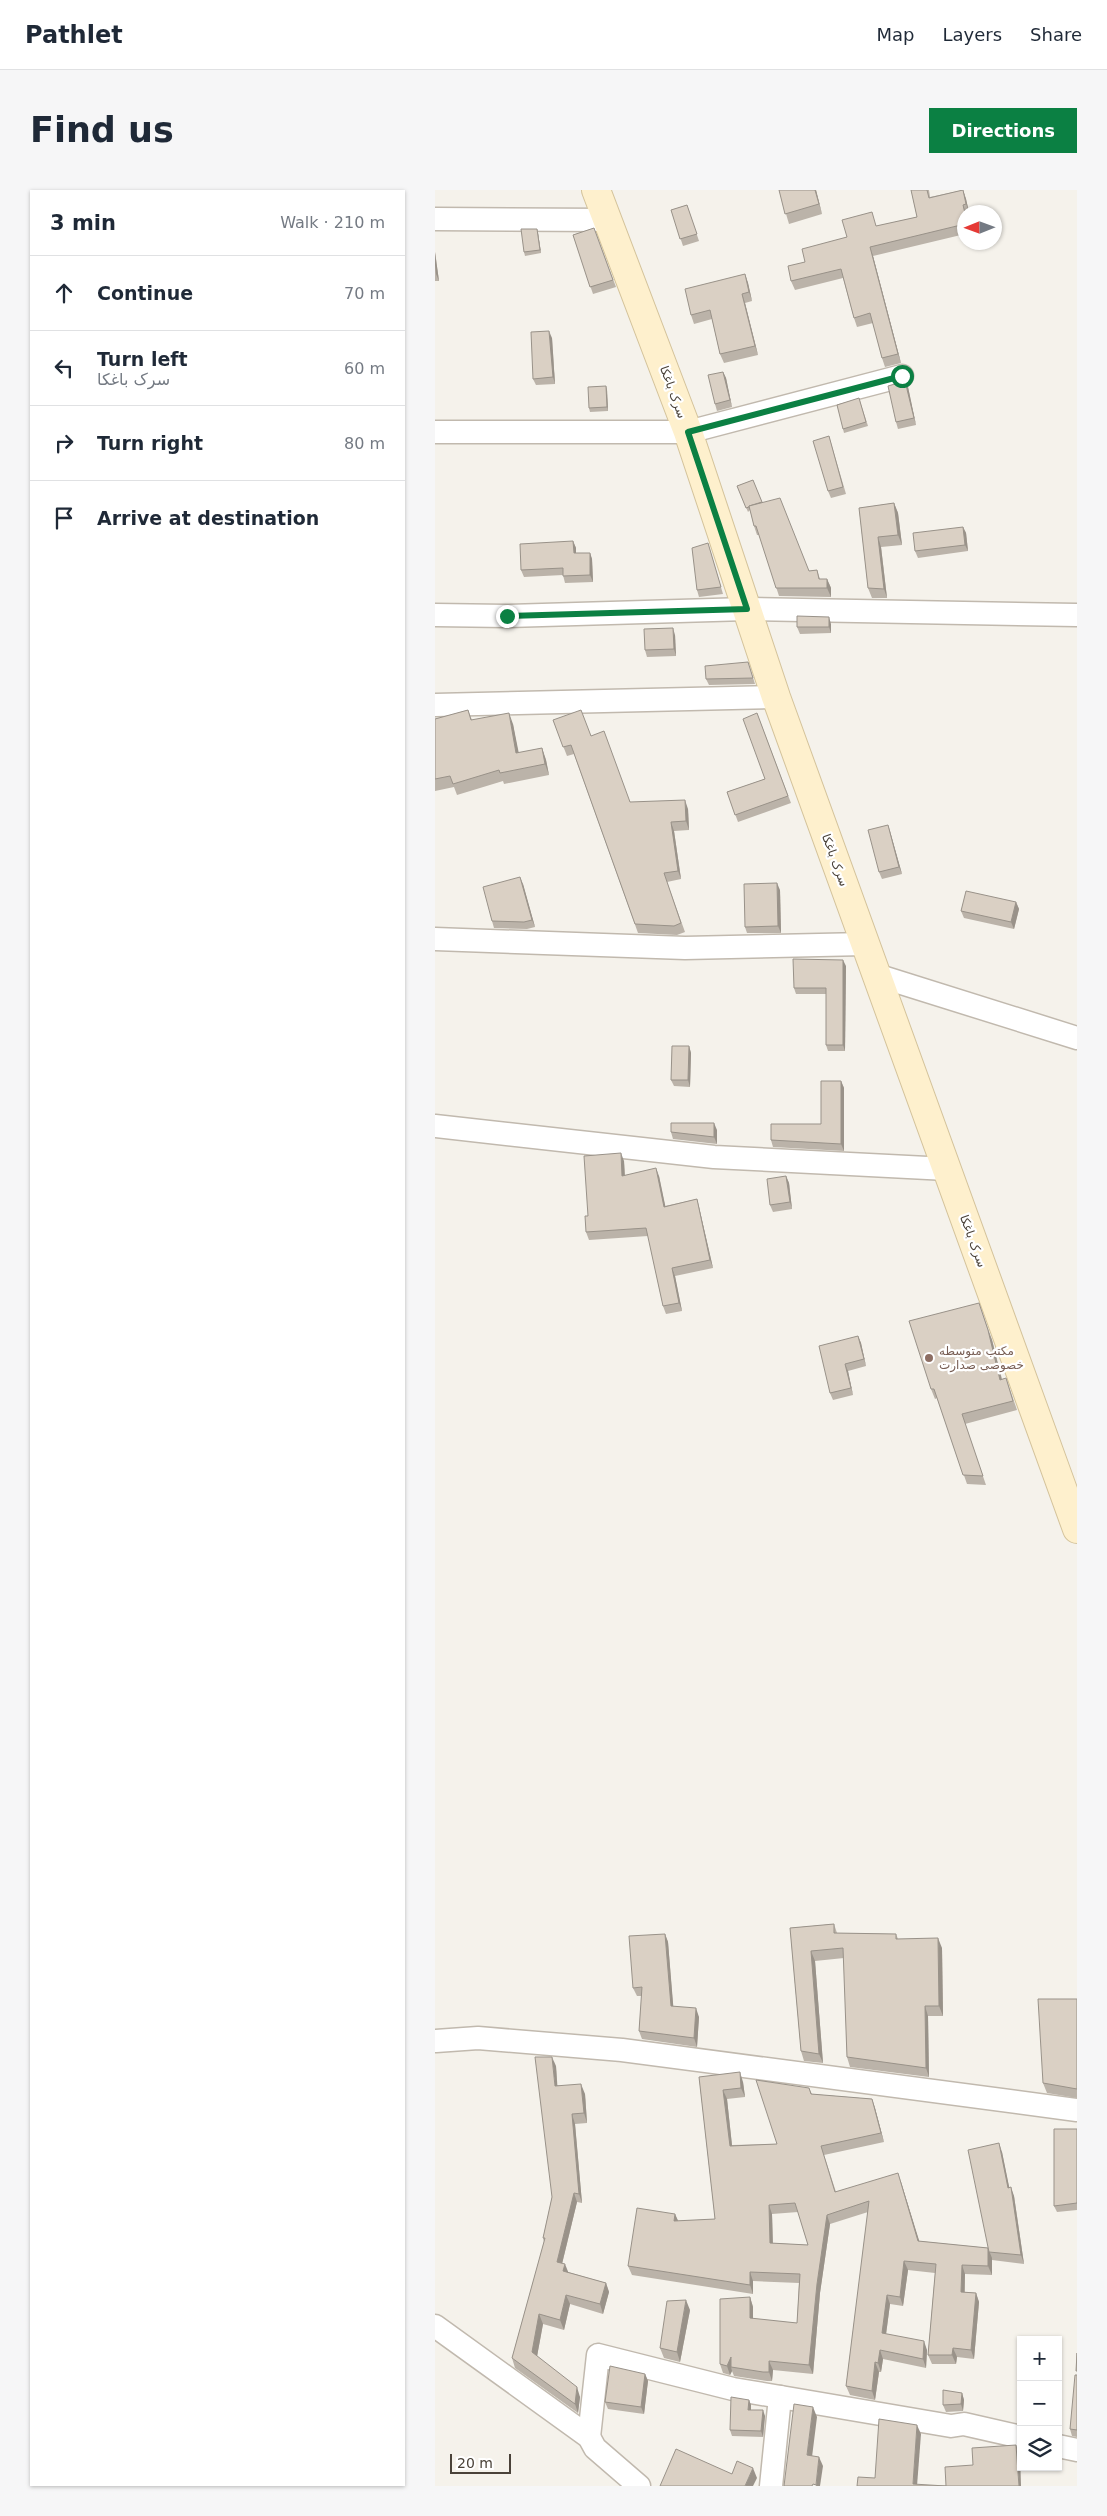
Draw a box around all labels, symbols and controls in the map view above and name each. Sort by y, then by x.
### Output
text: Pathlet [25,21,123,49]
text: Map [876,24,914,45]
text: Layers [942,24,1002,45]
text: Share [1030,24,1082,45]
button: Directions [929,108,1077,153]
text: Find us [30,110,174,150]
north arrow [957,205,1002,250]
text: 3 min [50,211,116,235]
text: Walk · 210 m [280,213,385,232]
icon: ahead [50,279,78,307]
text: Continue [97,282,193,304]
text: 70 m [344,284,385,303]
text: Turn left [97,348,188,370]
icon: left [50,354,78,382]
text: 60 m [344,359,385,378]
street label: سرک باغکا [656,364,689,420]
route start [891,365,914,388]
text: سرک باغکا [97,370,170,389]
icon: right [50,429,78,457]
text: Turn right [97,432,203,454]
text: 80 m [344,434,385,453]
icon: arrive [50,504,78,532]
text: Arrive at destination [97,507,319,529]
route end [496,605,519,628]
street label: سرک باغکا [818,832,851,888]
street label: سرک باغکا [956,1213,989,1269]
place label: مکتب متوسطه خصوصی صدارت [939,1344,1024,1373]
marker: مکتب متوسطه خصوصی صدارت [923,1352,935,1364]
map controls [1017,2336,1062,2471]
button: + [1017,2336,1062,2381]
button: − [1017,2381,1062,2426]
button: layers [1017,2426,1062,2471]
scale bar [450,2451,511,2474]
text: 20 m [457,2455,493,2471]

